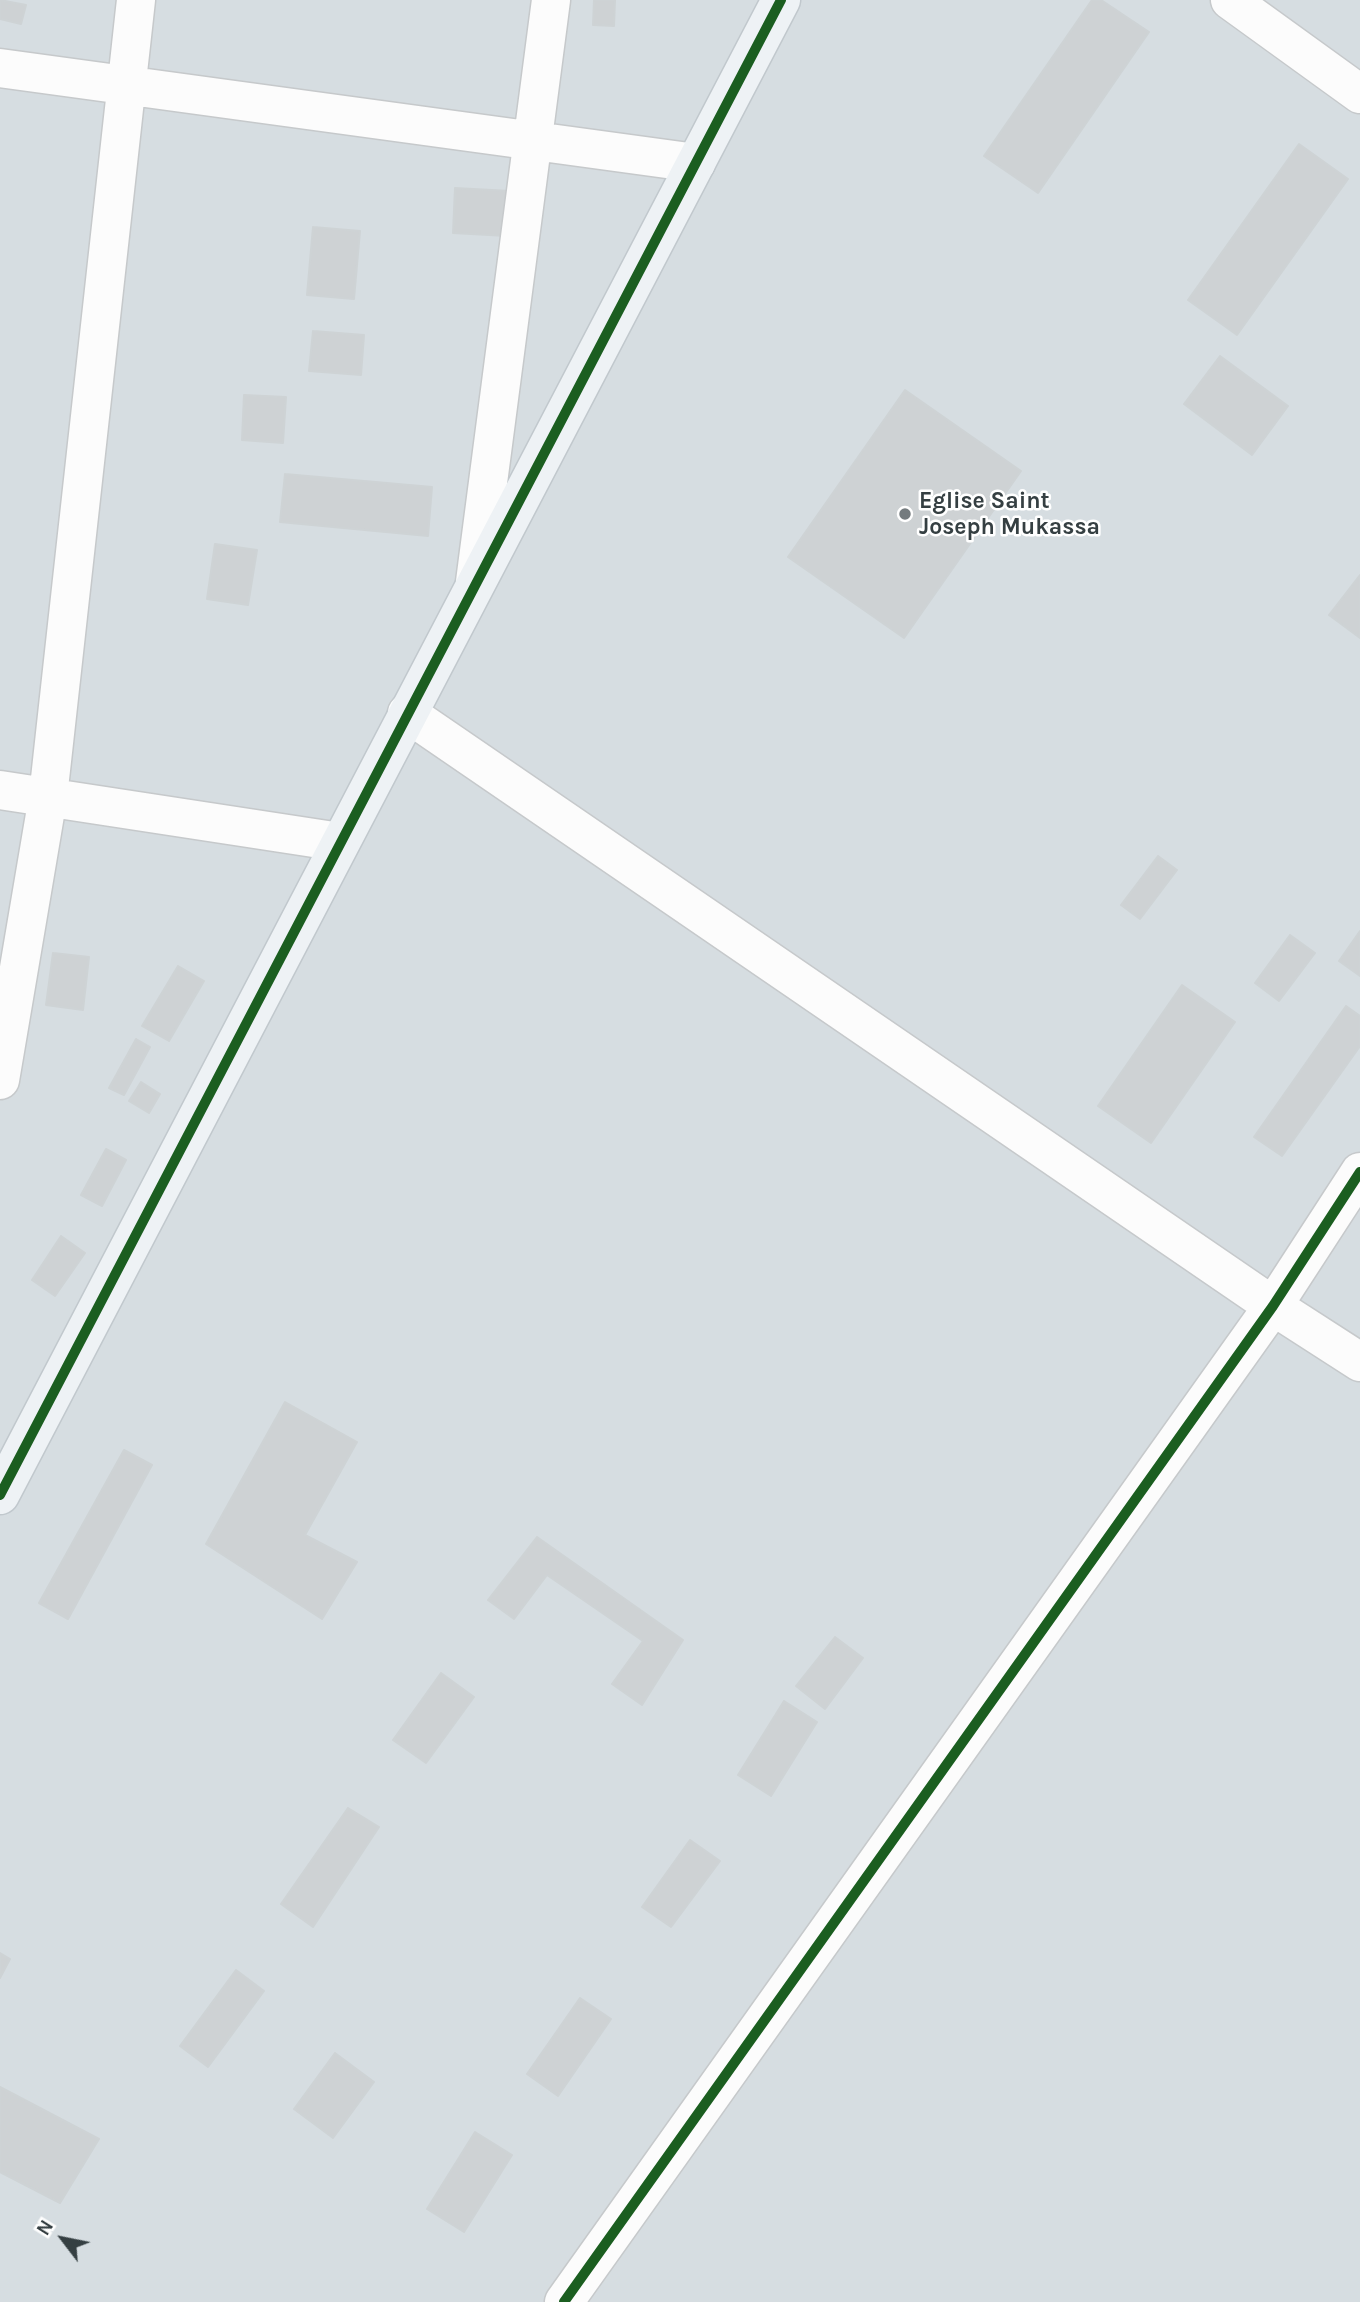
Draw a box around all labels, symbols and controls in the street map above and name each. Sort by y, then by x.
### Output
place label: Eglise Saint Joseph Mukassa [919,487,1100,541]
marker: Eglise Saint Joseph Mukassa [897,506,913,522]
north arrow [28,2204,98,2274]
text: N [32,2216,58,2239]

